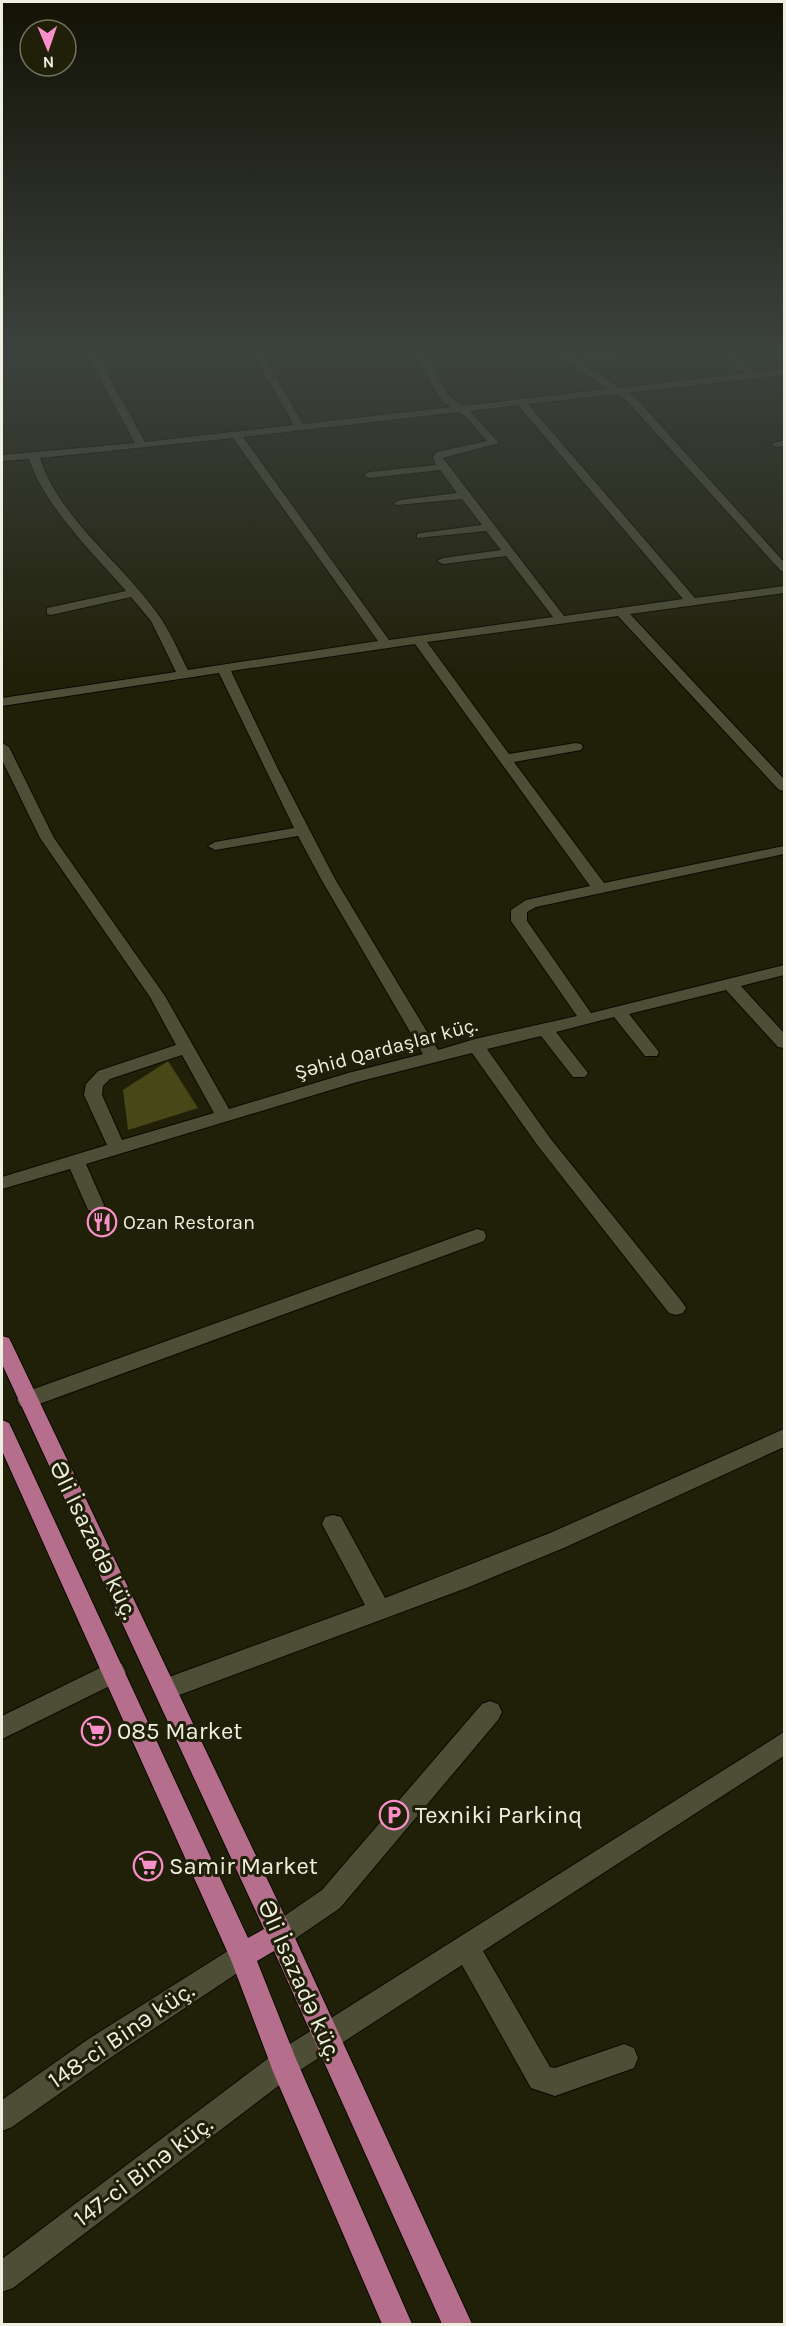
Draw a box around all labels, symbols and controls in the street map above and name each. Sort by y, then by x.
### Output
north arrow [18,18,78,78]
text: N [42,53,55,72]
street label: Şəhid Qardaşlar küç. [292,1013,480,1084]
restaurant icon: Ozan Restoran [86,1206,118,1238]
place label: Ozan Restoran [123,1211,255,1234]
street label: Əli İsazadə küç. [44,1456,144,1624]
supermarket icon: 085 Market [80,1715,112,1747]
place label: 085 Market [117,1717,242,1745]
parking icon: Texniki Parkinq [378,1799,410,1831]
place label: Texniki Parkinq [415,1801,582,1829]
supermarket icon: Samir Market [132,1850,164,1882]
place label: Samir Market [169,1852,318,1880]
street label: Əli İsazadə küç. [252,1895,348,2065]
street label: 148-ci Binə küç. [43,1976,199,2094]
street label: 147-ci Binə küç. [68,2110,218,2232]

